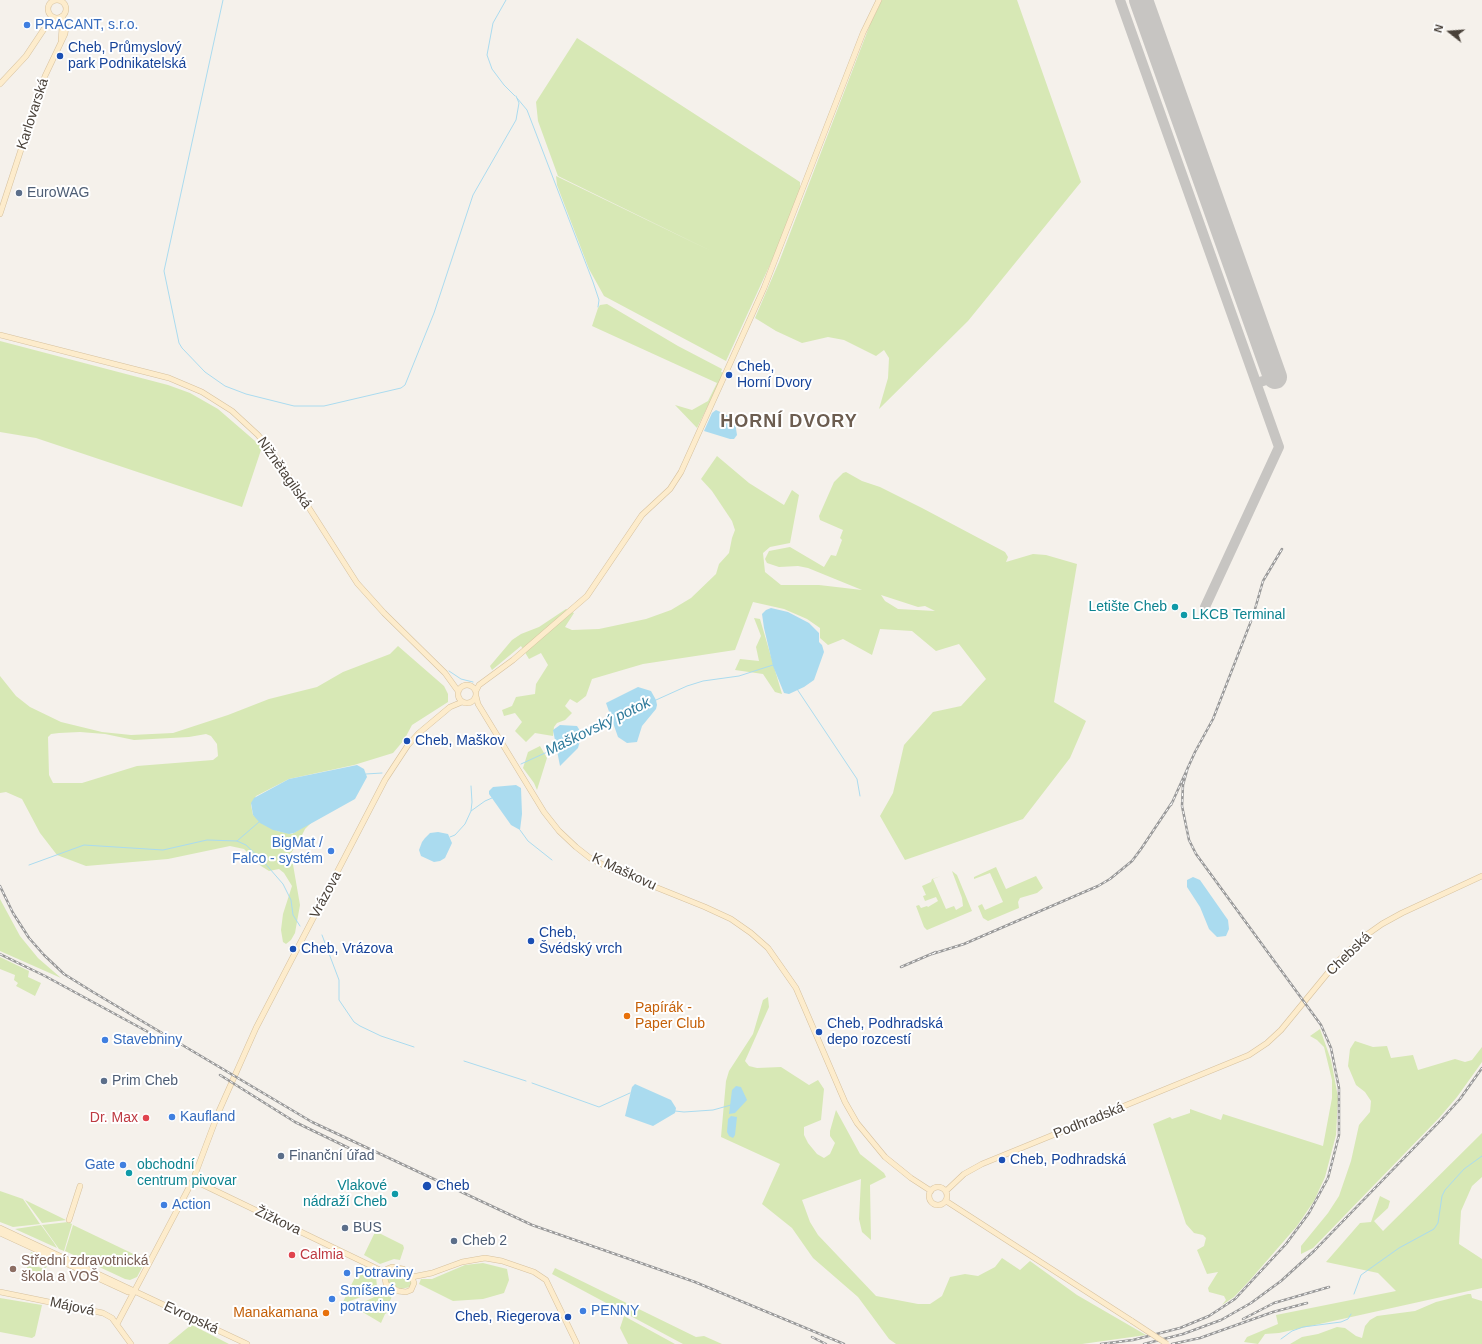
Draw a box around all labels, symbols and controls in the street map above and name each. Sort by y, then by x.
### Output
north arrow [1430,12,1470,52]
place label: PRACANT, s.r.o. [35,17,138,33]
marker: PRACANT, s.r.o. [22,20,32,30]
text: N [1432,23,1445,34]
place label: Cheb, Průmyslový park Podnikatelská [68,40,186,72]
marker: Cheb, Průmyslový park Podnikatelská [55,51,65,61]
street label: Karlovarská [14,76,52,152]
place label: EuroWAG [27,185,89,201]
marker: EuroWAG [14,188,24,198]
place label: Cheb, Horní Dvory [737,359,812,392]
marker: Cheb, Horní Dvory [724,370,734,380]
district label: HORNÍ DVORY [720,411,858,433]
street label: Nižnětagilská [253,434,315,512]
place label: Letište Cheb [1088,599,1167,615]
marker: Letište Cheb [1170,602,1180,612]
place label: LKCB Terminal [1192,607,1285,623]
marker: LKCB Terminal [1179,610,1189,620]
water label: Maškovský potok [542,694,654,760]
place label: Cheb, Maškov [415,733,504,749]
marker: Cheb, Maškov [402,736,412,746]
place label: BigMat / Falco - systém [232,835,323,868]
marker: BigMat / Falco - systém [326,846,336,856]
street label: K Maškovu [589,850,659,894]
street label: Vrázova [307,869,345,921]
place label: Cheb, Švédský vrch [539,925,622,958]
street label: Chebská [1323,929,1375,979]
marker: Cheb, Švédský vrch [526,936,536,946]
place label: Cheb, Vrázova [301,941,393,957]
marker: Cheb, Vrázova [288,944,298,954]
place label: Papírák - Paper Club [635,1000,705,1032]
marker: Papírák - Paper Club [622,1011,632,1021]
place label: Cheb, Podhradská depo rozcestí [827,1016,943,1048]
marker: Cheb, Podhradská depo rozcestí [814,1027,824,1037]
place label: Stavebniny [113,1032,182,1048]
marker: Stavebniny [100,1035,110,1045]
place label: Prim Cheb [112,1073,178,1089]
marker: Prim Cheb [99,1076,109,1086]
street label: Podhradská [1051,1099,1127,1143]
place label: Kaufland [180,1109,235,1125]
place label: Dr. Max [90,1110,138,1126]
marker: Kaufland [167,1112,177,1122]
marker: Dr. Max [141,1113,151,1123]
place label: Finanční úřad [289,1148,375,1164]
marker: Finanční úřad [276,1151,286,1161]
place label: Cheb, Podhradská [1010,1152,1126,1168]
marker: Cheb, Podhradská [997,1155,1007,1165]
place label: Gate [85,1157,115,1173]
place label: obchodní centrum pivovar [137,1157,237,1190]
marker: Gate [118,1160,128,1170]
marker: obchodní centrum pivovar [124,1168,134,1178]
place label: Vlakové nádraží Cheb [303,1178,387,1210]
place label: Cheb [436,1178,469,1194]
marker: Cheb [421,1180,433,1192]
marker: Vlakové nádraží Cheb [390,1189,400,1199]
place label: Action [172,1197,211,1213]
marker: Action [159,1200,169,1210]
street label: Žižkova [253,1203,303,1239]
place label: BUS [353,1220,382,1236]
marker: BUS [340,1223,350,1233]
place label: Cheb 2 [462,1233,507,1249]
marker: Cheb 2 [449,1236,459,1246]
place label: Calmia [300,1247,344,1263]
marker: Calmia [287,1250,297,1260]
place label: Střední zdravotnická škola a VOŠ [21,1253,149,1286]
marker: Střední zdravotnická škola a VOŠ [8,1264,18,1274]
place label: Potraviny [355,1265,413,1281]
marker: Potraviny [342,1268,352,1278]
place label: Smíšené potraviny [340,1283,397,1316]
street label: Májová [48,1294,96,1320]
marker: Smíšené potraviny [327,1294,337,1304]
street label: Evropská [161,1298,221,1338]
place label: PENNY [591,1303,639,1319]
place label: Manakamana [233,1305,318,1321]
marker: PENNY [578,1306,588,1316]
marker: Manakamana [321,1308,331,1318]
place label: Cheb, Riegerova [455,1309,560,1325]
marker: Cheb, Riegerova [563,1312,573,1322]

